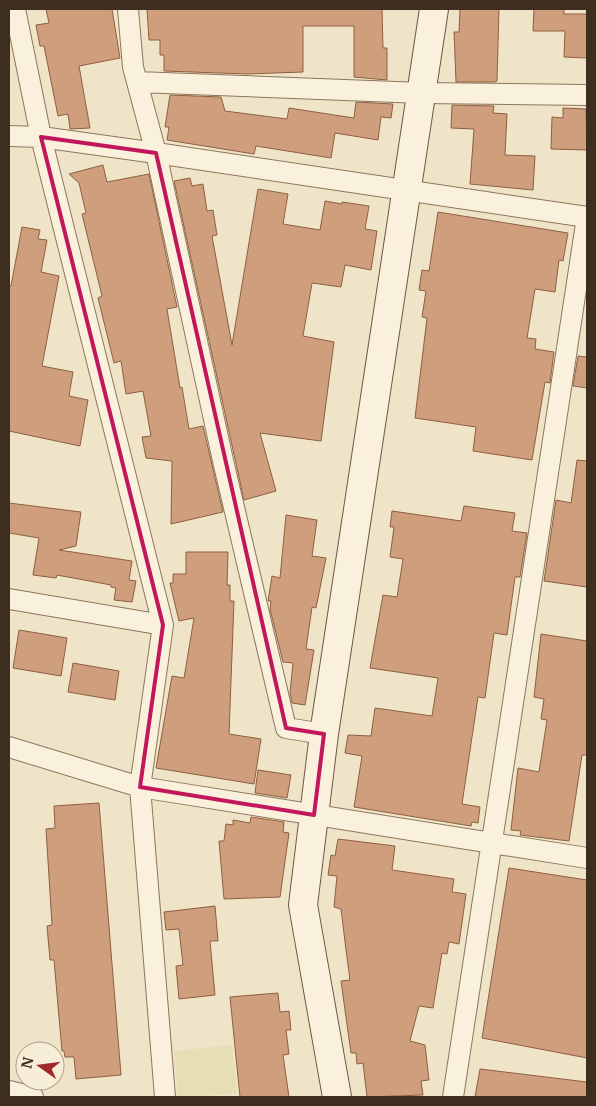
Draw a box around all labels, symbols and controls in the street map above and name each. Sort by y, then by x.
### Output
north arrow [15,1041,65,1091]
text: N [17,1055,37,1070]

